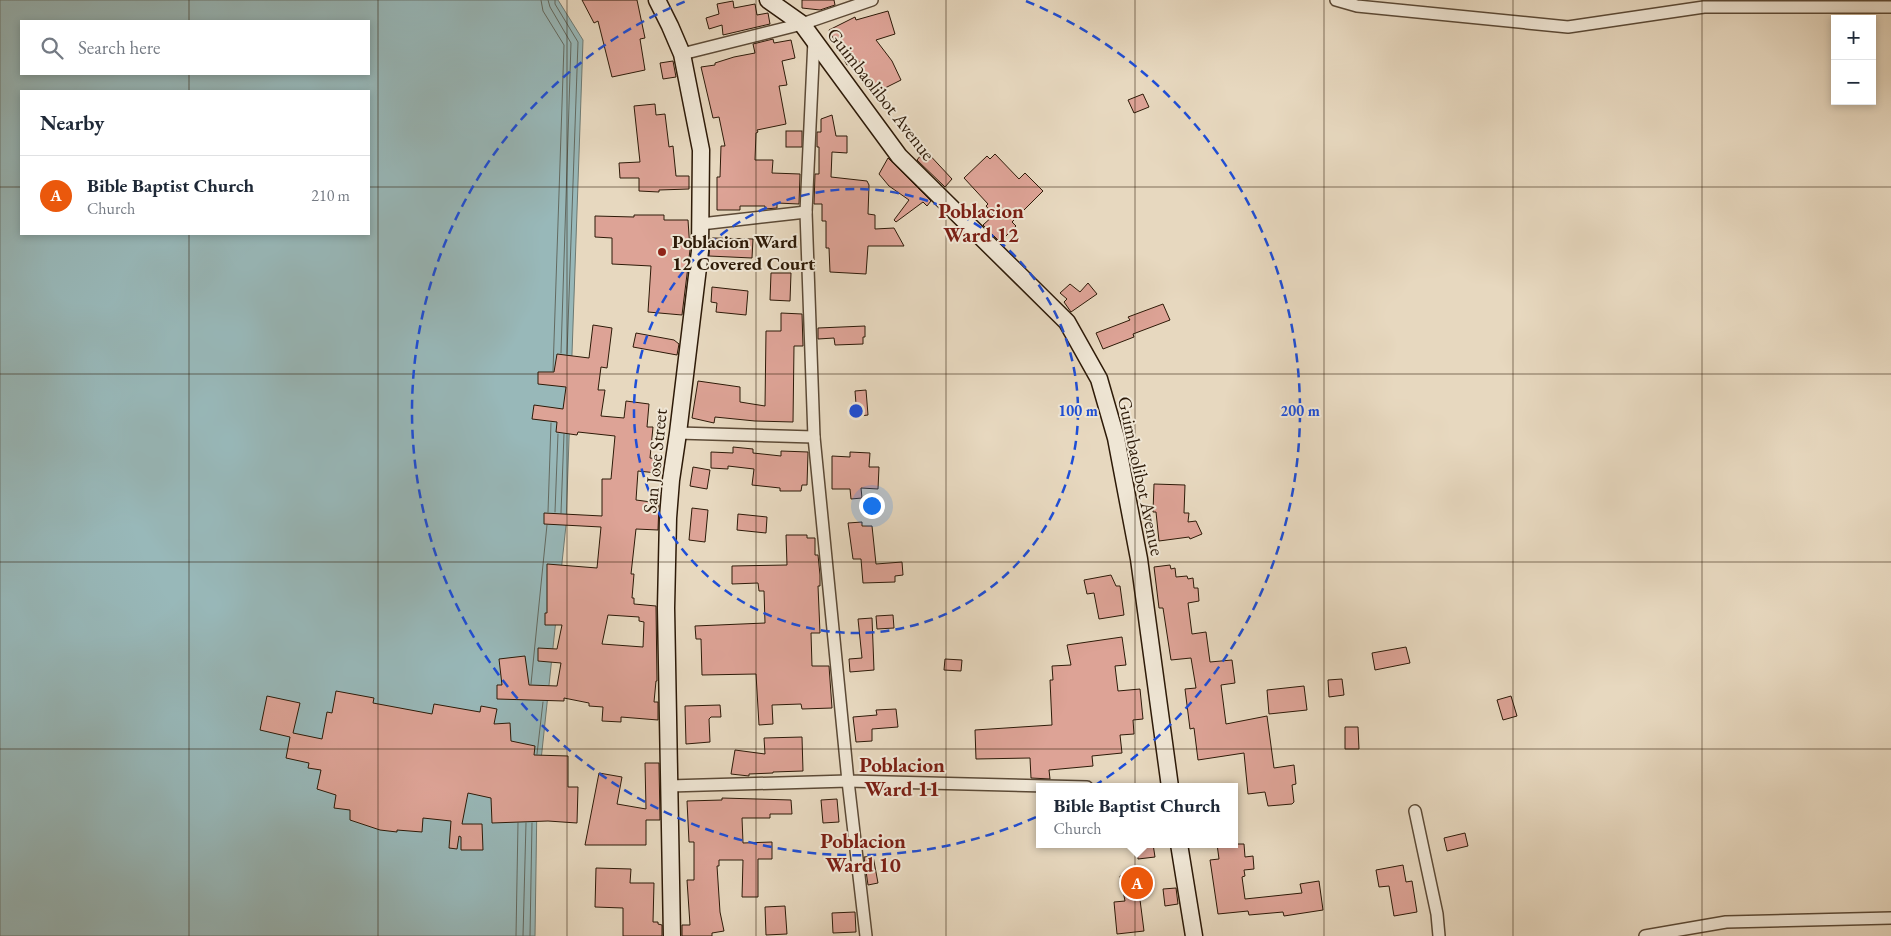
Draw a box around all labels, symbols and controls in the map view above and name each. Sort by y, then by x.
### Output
map controls [1831,15,1876,105]
button: + [1831,15,1876,60]
search box [20,20,370,75]
street label: Guimbaolibot Avenue [821,22,941,166]
icon: search [38,34,66,62]
text: Search here [78,35,160,60]
button: − [1831,60,1876,105]
text: Nearby [40,109,104,136]
text: Bible Baptist Church [87,173,254,198]
text: A [50,185,62,206]
text: 210 m [311,185,350,206]
district label: Poblacion Ward 12 [938,197,1024,248]
text: Church [87,198,135,219]
place label: Poblacion Ward 12 Covered Court [672,229,815,276]
marker: Poblacion Ward 12 Covered Court [656,246,668,258]
street label: Guimbaolibot Avenue [1112,394,1170,558]
text: 100 m [1058,401,1098,420]
text: 200 m [1280,401,1320,420]
centre of rings [847,402,865,420]
street label: San Jose Street [637,407,673,515]
your location [859,493,885,519]
district label: Poblacion Ward 11 [859,751,945,802]
popup [1036,783,1238,848]
text: Bible Baptist Church [1053,793,1221,818]
text: Church [1053,818,1102,839]
district label: Poblacion Ward 10 [820,827,906,878]
pin: A [1121,864,1153,902]

